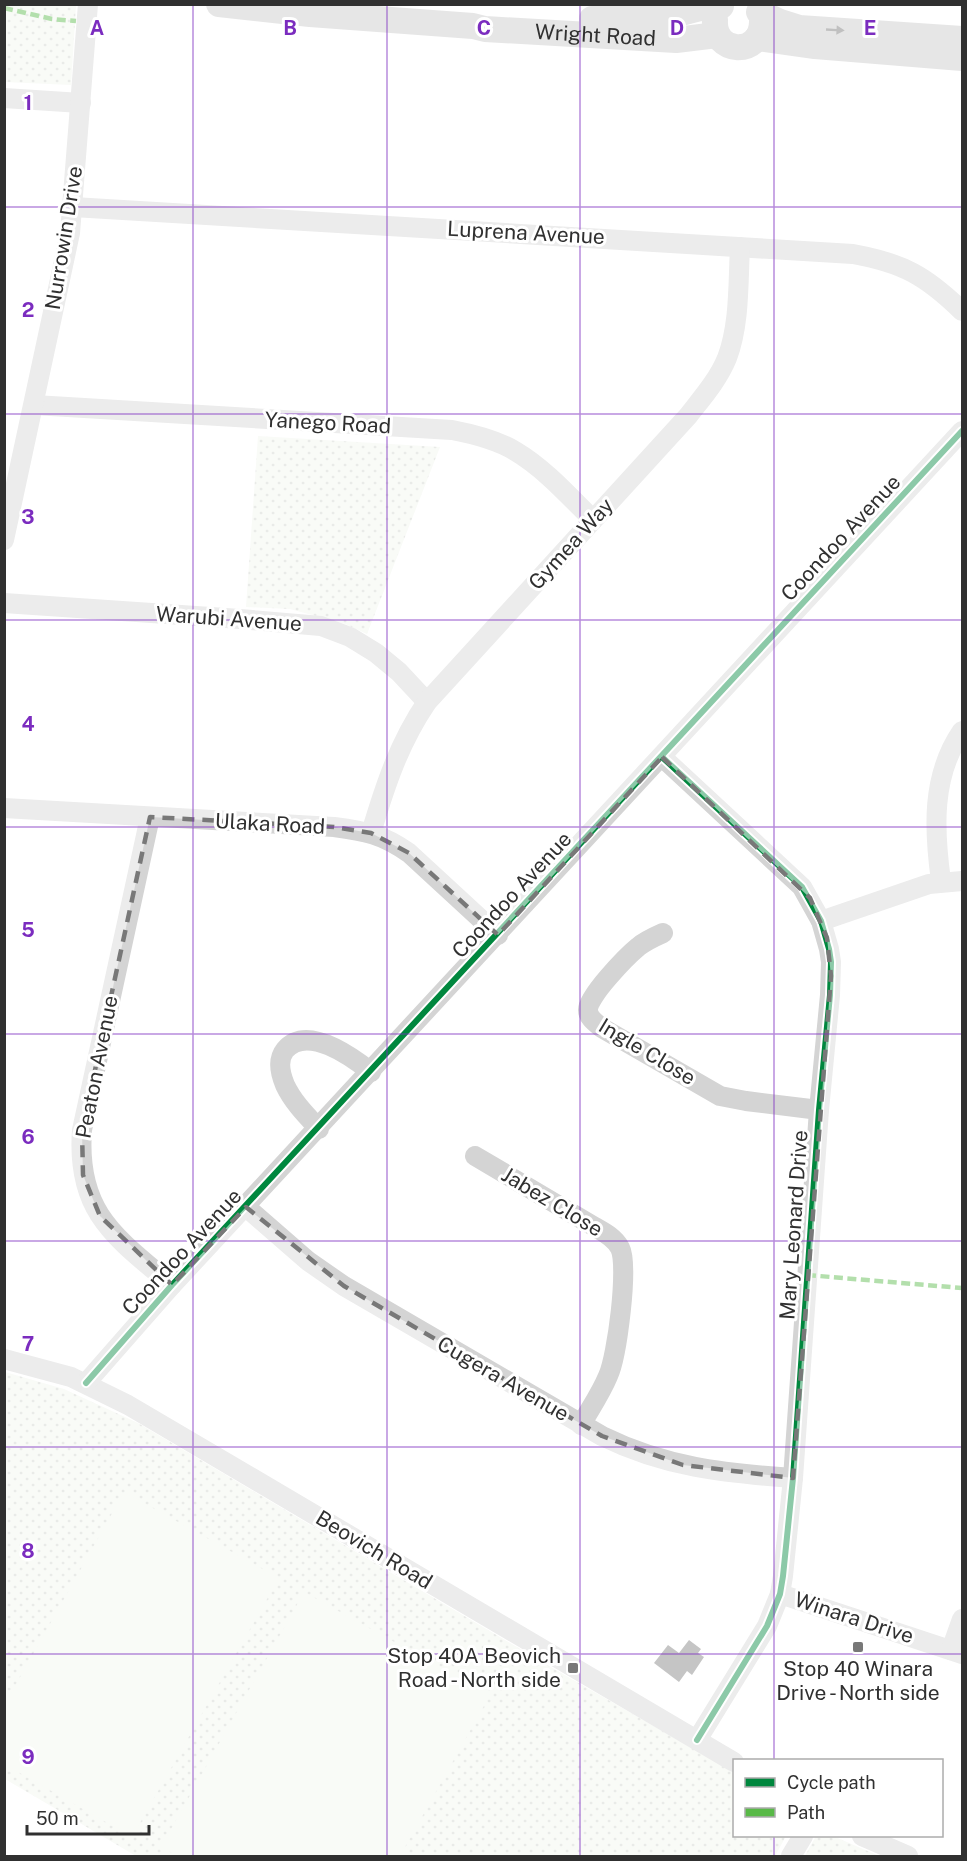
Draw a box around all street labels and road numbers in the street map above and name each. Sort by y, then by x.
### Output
street label: Wright Road [534,19,657,51]
street label: Nurrowin Drive [40,164,87,312]
street label: Luprena Avenue [447,216,606,249]
street label: Yanego Road [264,407,392,438]
street label: Coondoo Avenue [776,469,906,606]
street label: Gymea Way [523,493,618,595]
street label: Warubi Avenue [155,601,303,636]
street label: Ulaka Road [214,808,326,839]
street label: Coondoo Avenue [447,826,577,963]
street label: Peaton Avenue [70,993,123,1141]
street label: Ingle Close [594,1013,700,1090]
street label: Mary Leonard Drive [774,1129,813,1321]
street label: Jabez Close [497,1162,607,1242]
street label: Coondoo Avenue [117,1183,247,1320]
street label: Cugera Avenue [433,1331,574,1426]
street label: Beovich Road [311,1505,437,1594]
street label: Winara Drive [791,1586,917,1649]

